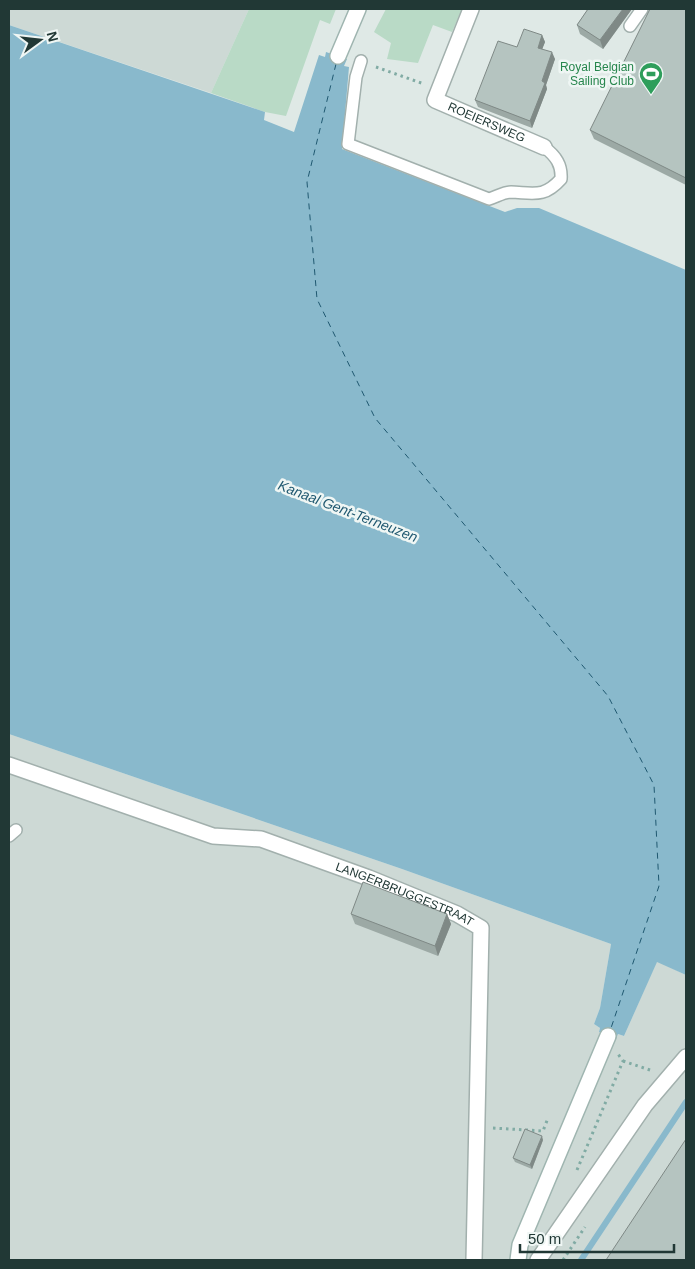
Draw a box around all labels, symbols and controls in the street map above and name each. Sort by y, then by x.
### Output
north arrow [15,15,65,65]
text: N [44,30,62,44]
place label: Royal Belgian Sailing Club [560,60,634,88]
sports icon: Royal Belgian Sailing Club [638,61,664,95]
street label: ROEIERSWEG [446,99,527,145]
water label: Kanaal Gent-Terneuzen [276,477,420,545]
street label: LANGERBRUGGESTRAAT [334,860,477,929]
scale bar [520,1222,674,1254]
text: 50 m [528,1230,561,1247]

